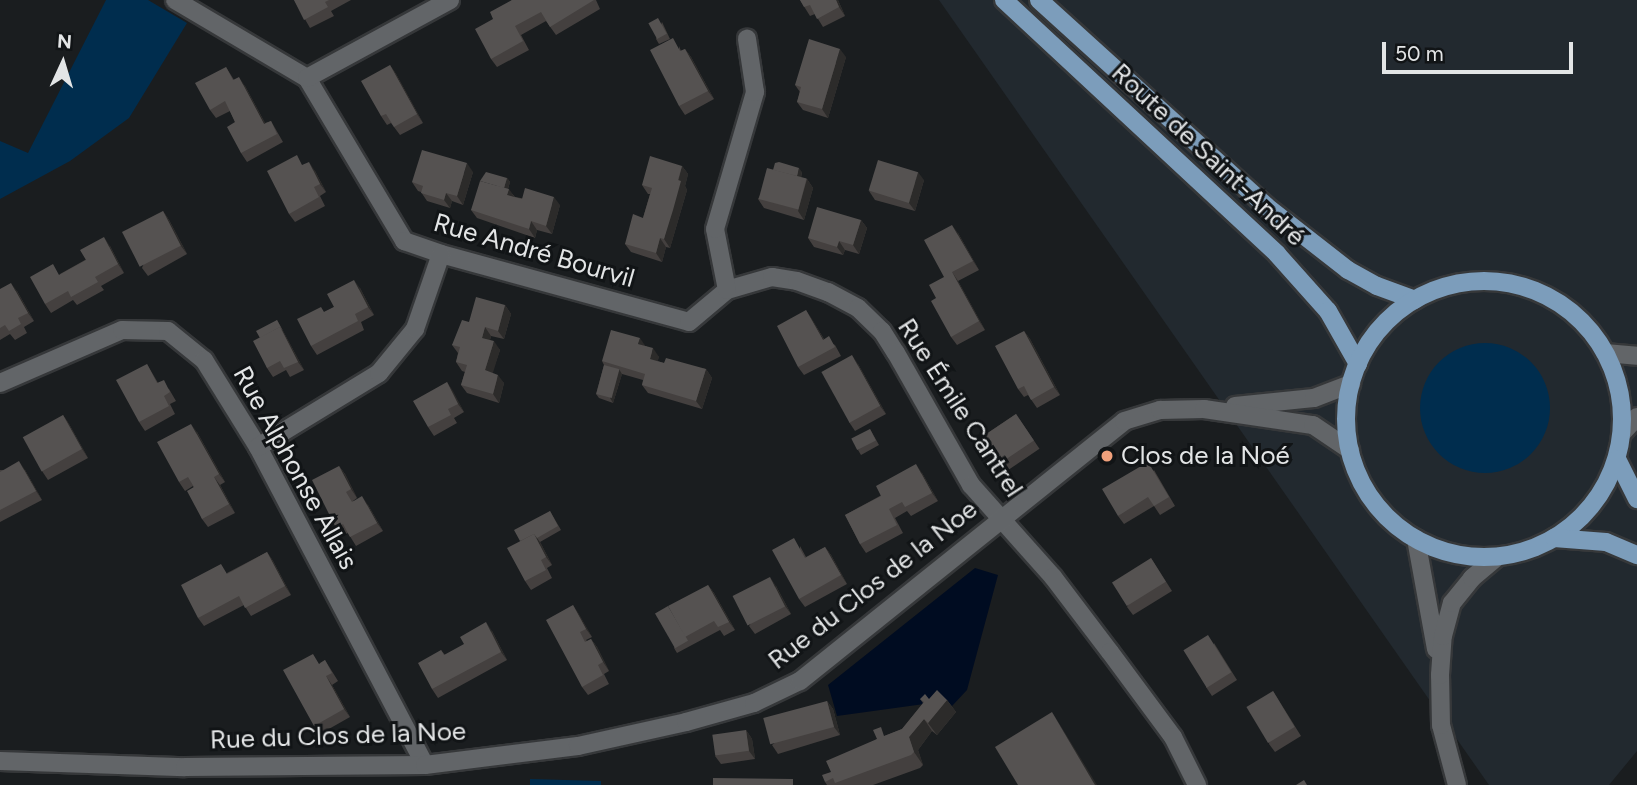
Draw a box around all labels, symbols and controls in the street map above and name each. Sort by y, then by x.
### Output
north arrow [28,28,98,98]
scale bar [1385,28,1576,72]
text: N [56,30,73,54]
text: 50 m [1395,41,1444,66]
street label: Route de Saint-André [1105,57,1311,253]
street label: Rue André Bourvil [430,207,638,295]
street label: Rue Émile Cantrel [891,313,1029,503]
street label: Rue Alphonse Allais [226,361,364,575]
place label: Clos de la Noé [1121,440,1290,472]
marker: Clos de la Noé [1099,448,1115,464]
street label: Rue du Clos de la Noe [762,494,984,676]
street label: Rue du Clos de la Noe [209,716,467,756]

